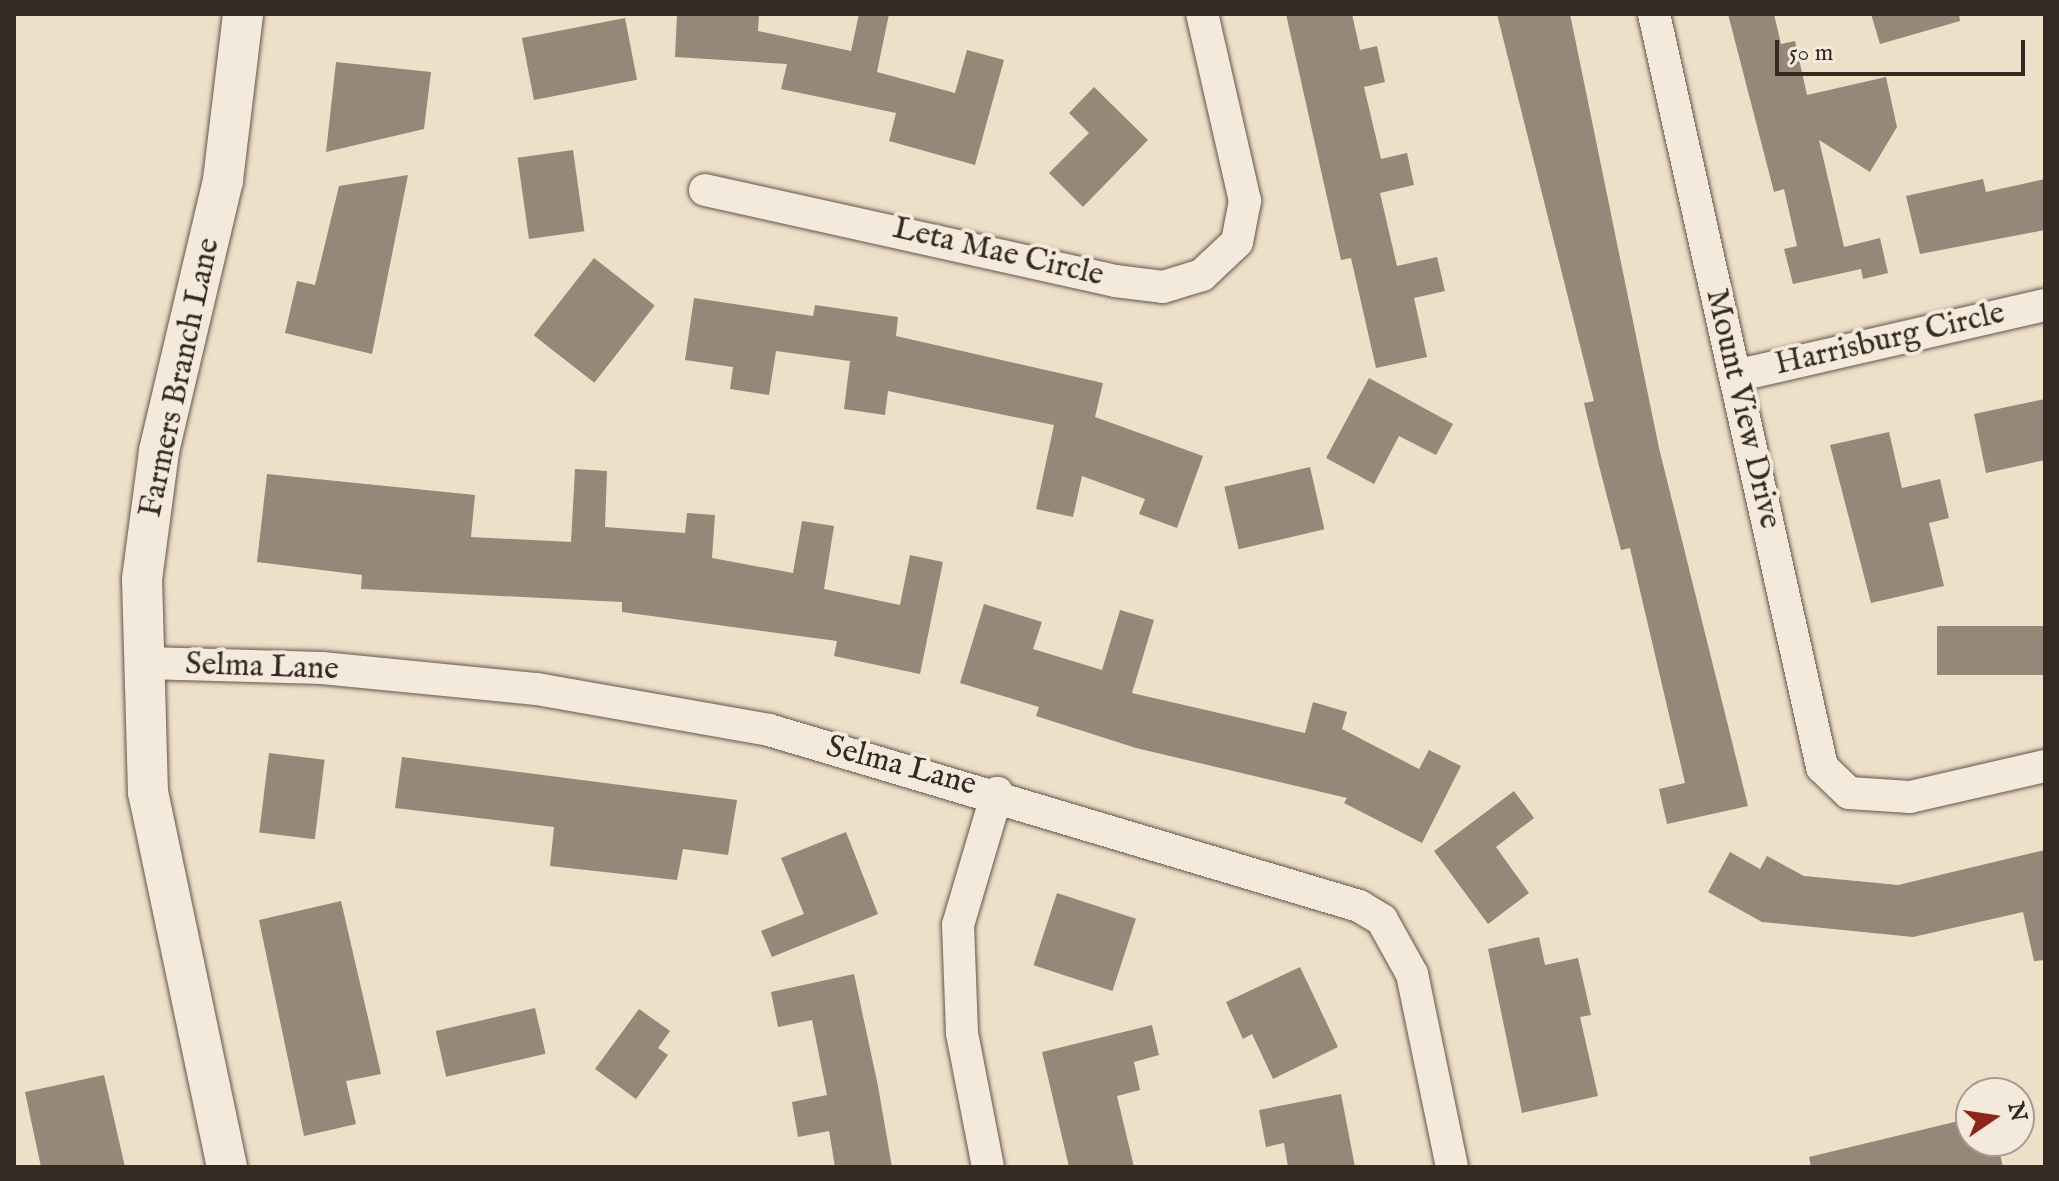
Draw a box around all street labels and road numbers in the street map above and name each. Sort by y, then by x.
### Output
street label: Leta Mae Circle [889,210,1107,296]
street label: Farmers Branch Lane [133,235,229,521]
street label: Mount View Drive [1696,285,1788,533]
street label: Harrisburg Circle [1772,295,2008,385]
street label: Selma Lane [185,646,339,690]
street label: Selma Lane [822,729,980,805]

